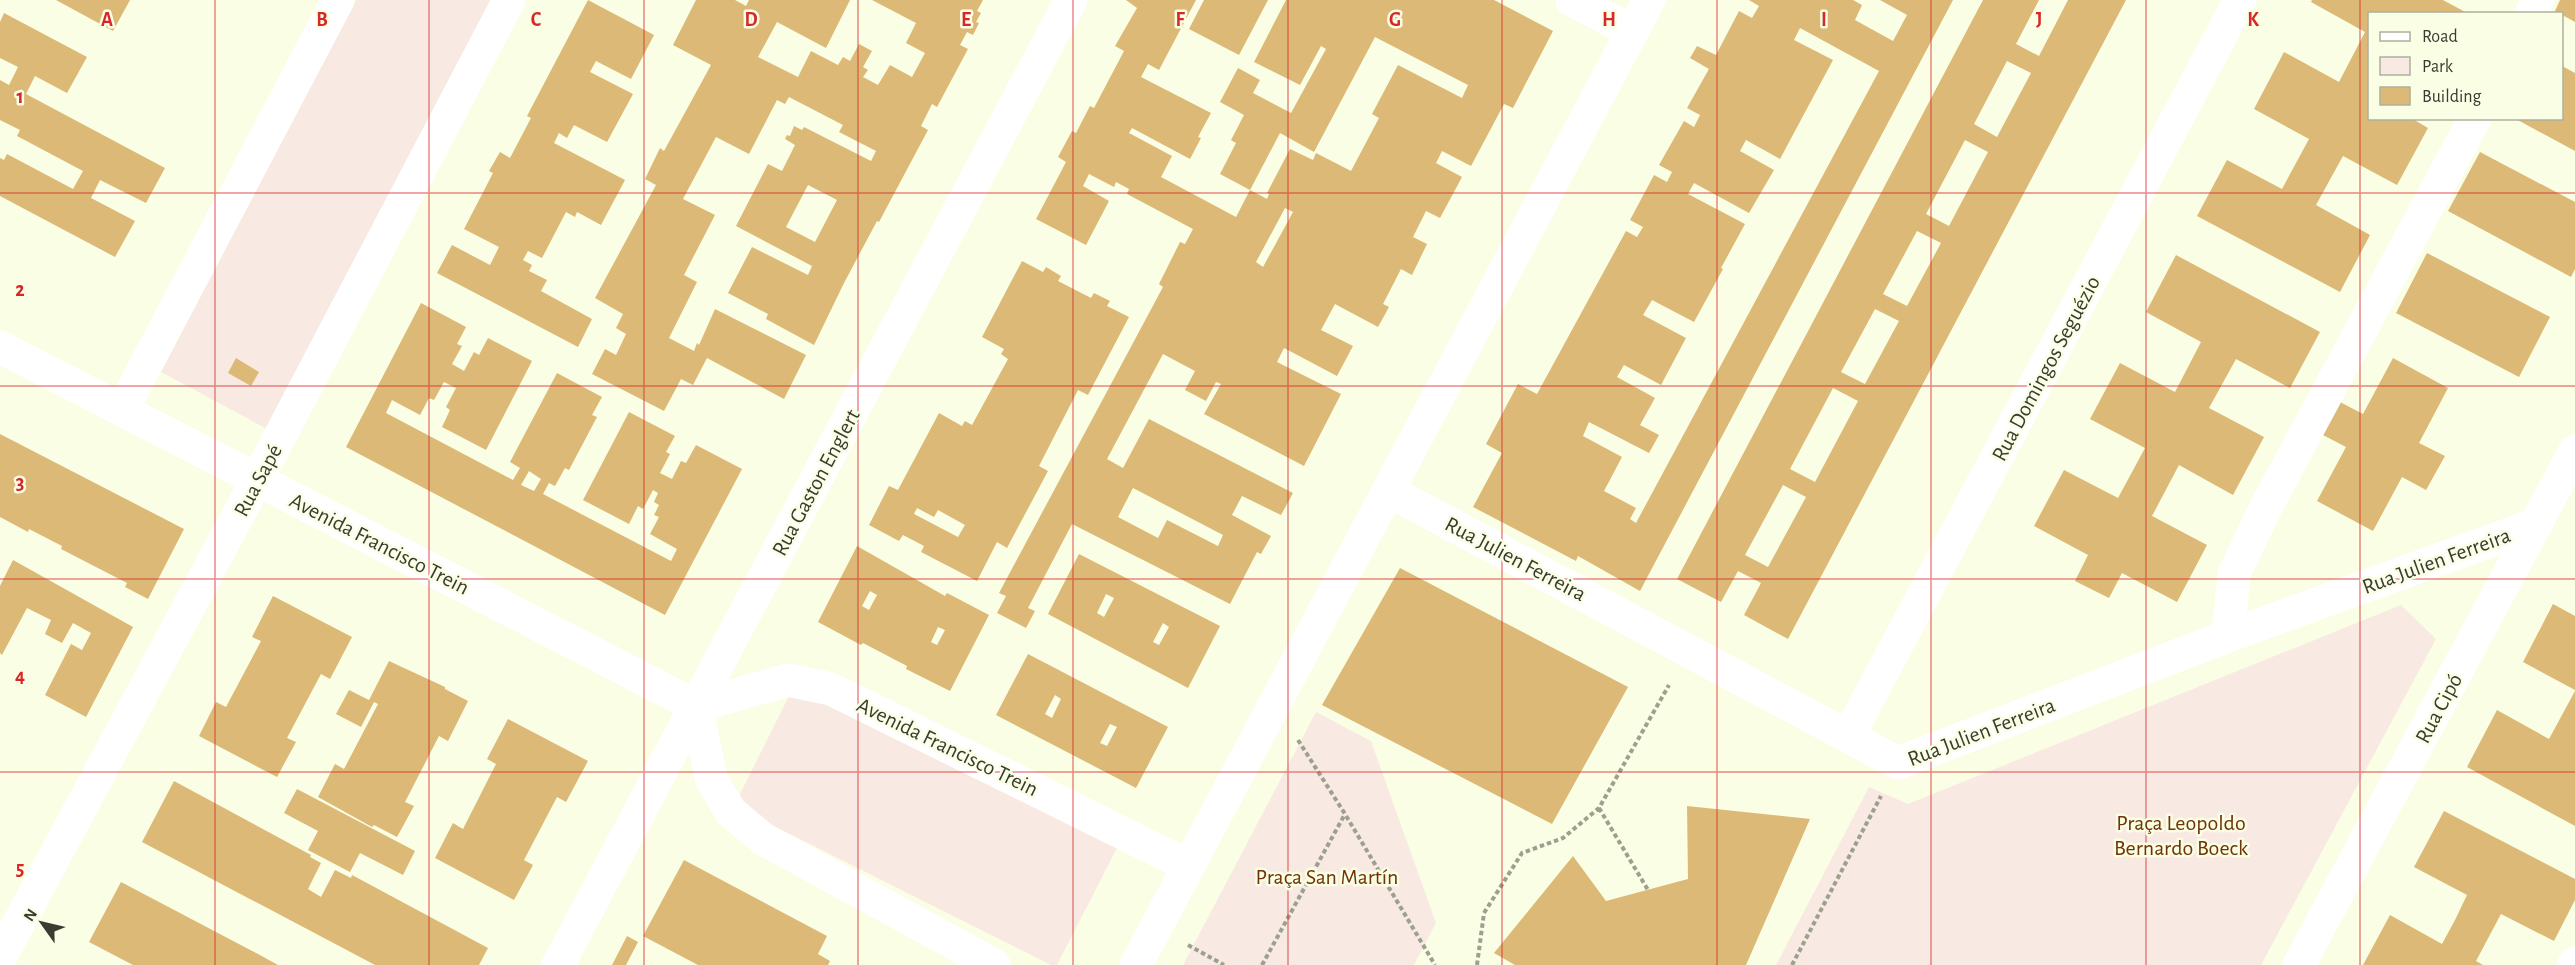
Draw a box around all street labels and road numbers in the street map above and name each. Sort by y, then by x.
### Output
street label: Rua Domingos Seguézio [1988,272,2104,465]
street label: Rua Gaston Englert [768,406,864,559]
street label: Rua Sapé [230,441,286,520]
street label: Avenida Francisco Trein [286,489,473,599]
street label: Rua Julien Ferreira [1441,513,1590,605]
street label: Rua Julien Ferreira [2359,524,2513,598]
street label: Rua Cipó [2411,670,2466,747]
street label: Avenida Francisco Trein [854,694,1042,800]
street label: Rua Julien Ferreira [1905,694,2058,770]

